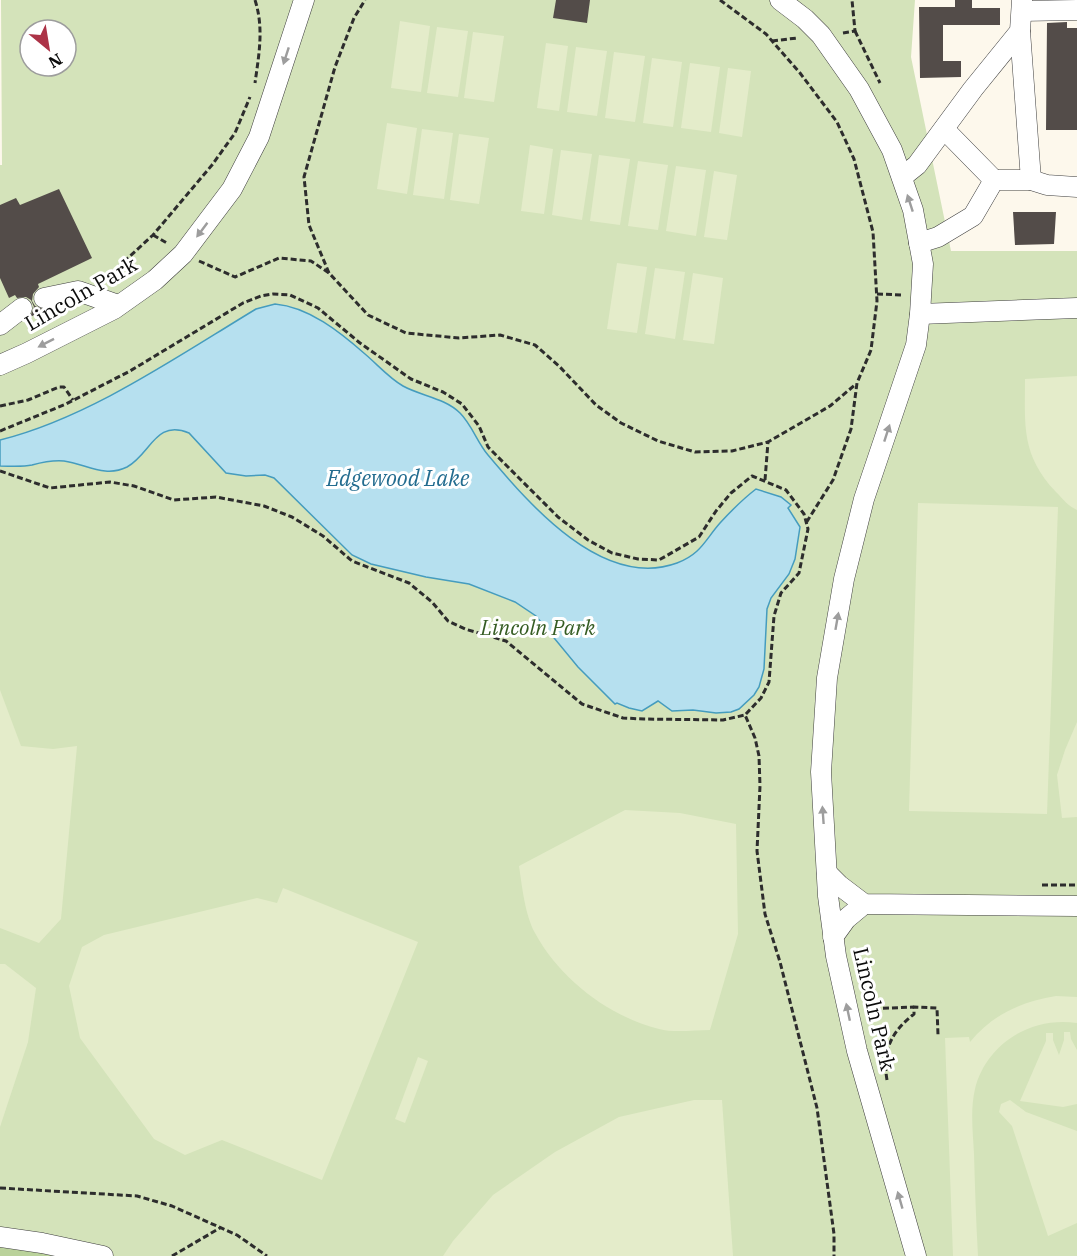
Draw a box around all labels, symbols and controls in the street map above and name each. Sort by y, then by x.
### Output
north arrow [18,18,78,78]
one-way arrow [280,47,290,65]
text: N [45,49,66,73]
one-way arrow [905,194,914,212]
one-way arrow [196,222,208,237]
street label: Lincoln Park [19,249,142,337]
one-way arrow [38,338,55,348]
one-way arrow [883,424,892,442]
water label: Edgewood Lake [325,463,470,492]
one-way arrow [832,612,841,631]
park label: Lincoln Park [480,613,596,641]
one-way arrow [819,806,828,825]
street label: Lincoln Park [847,945,903,1074]
one-way arrow [843,1002,852,1021]
one-way arrow [895,1191,904,1209]

